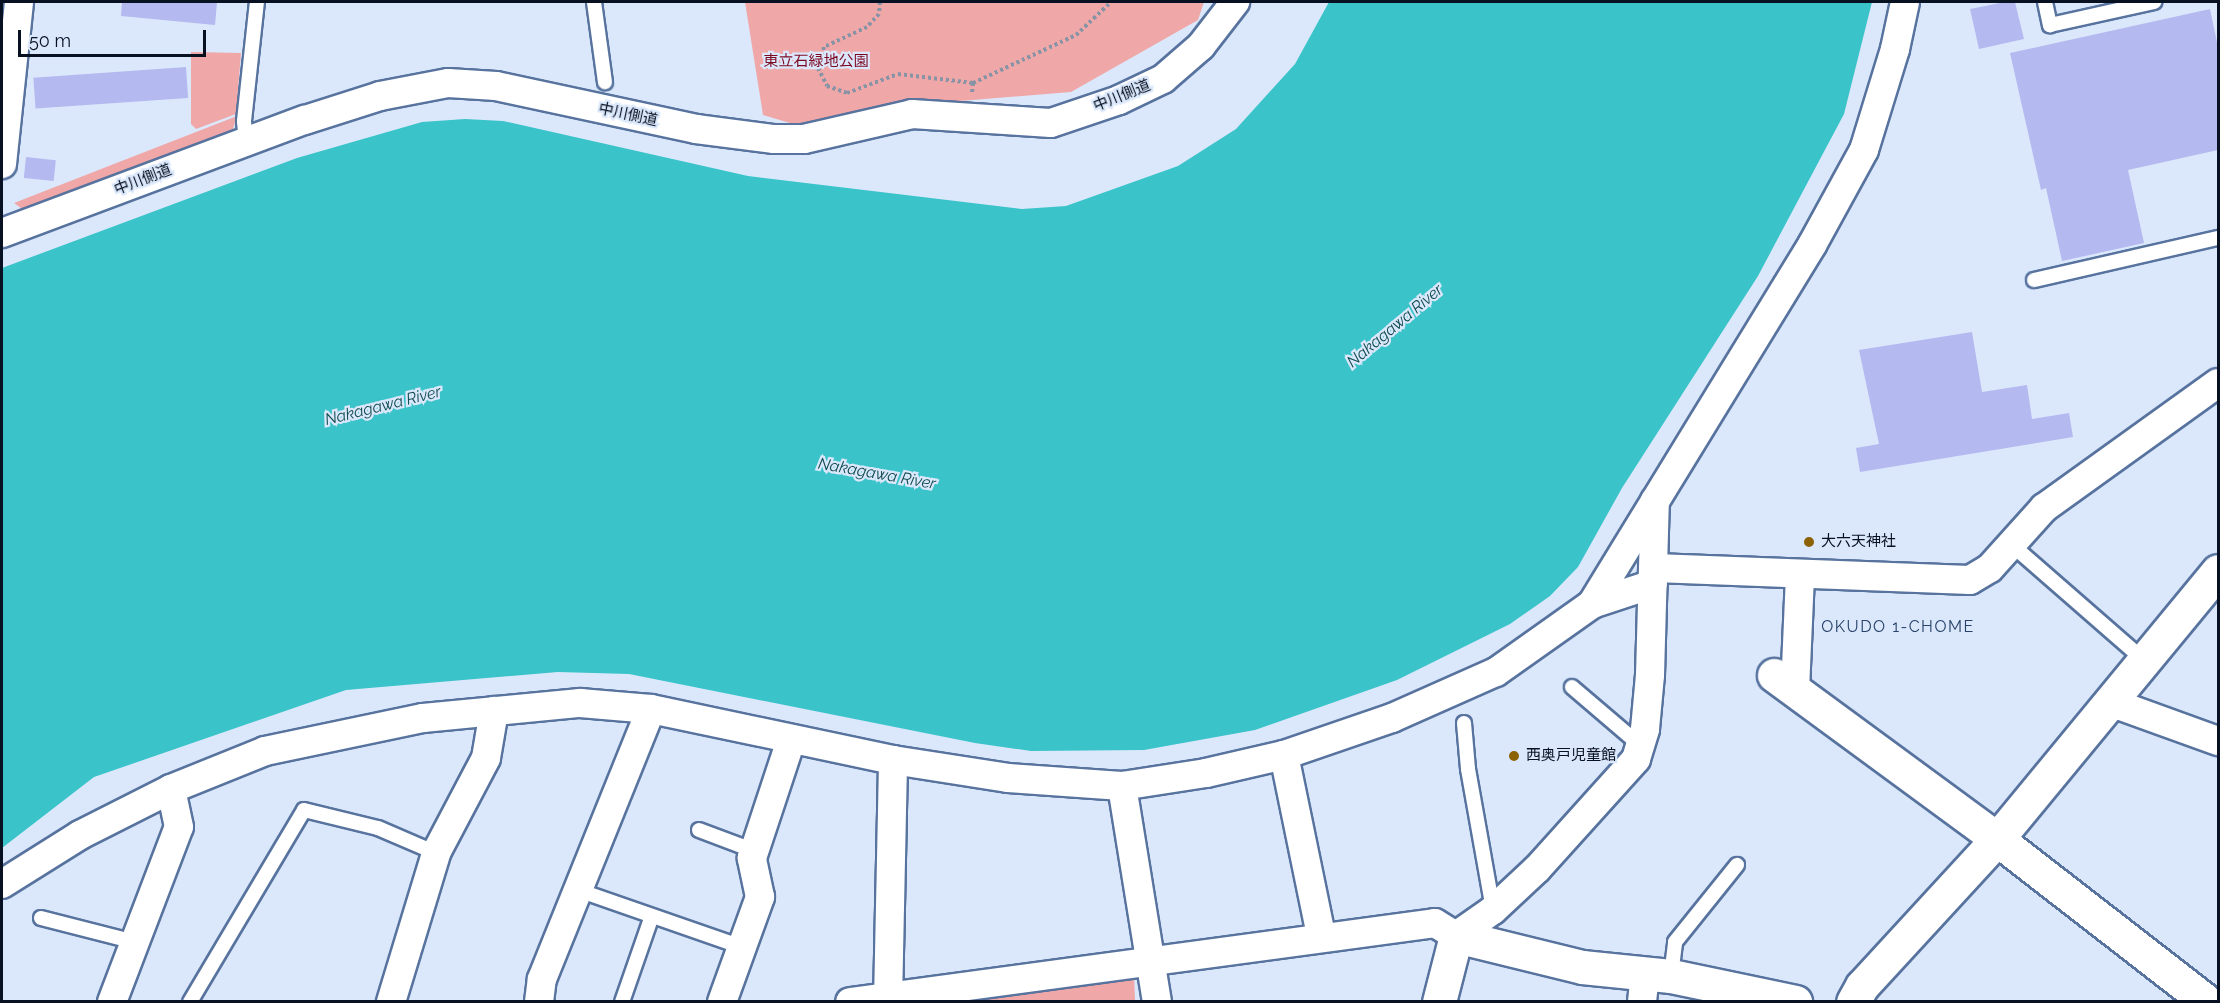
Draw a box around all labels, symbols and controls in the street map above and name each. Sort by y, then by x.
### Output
scale bar [21,18,208,56]
text: 50 m [29,30,71,51]
park label: 東立石緑地公園 [764,53,868,71]
street label: 中川側道 [1091,76,1153,116]
street label: 中川側道 [597,100,659,130]
street label: 中川側道 [112,161,174,199]
water label: Nakagawa River [1343,280,1447,372]
water label: Nakagawa River [323,382,443,430]
water label: Nakagawa River [817,454,937,494]
place label: 大六天神社 [1821,533,1896,551]
marker: 大六天神社 [1802,535,1816,549]
district label: OKUDO 1-CHOME [1821,617,1975,637]
place label: 西奥戸児童館 [1526,747,1616,765]
marker: 西奥戸児童館 [1507,749,1521,763]

